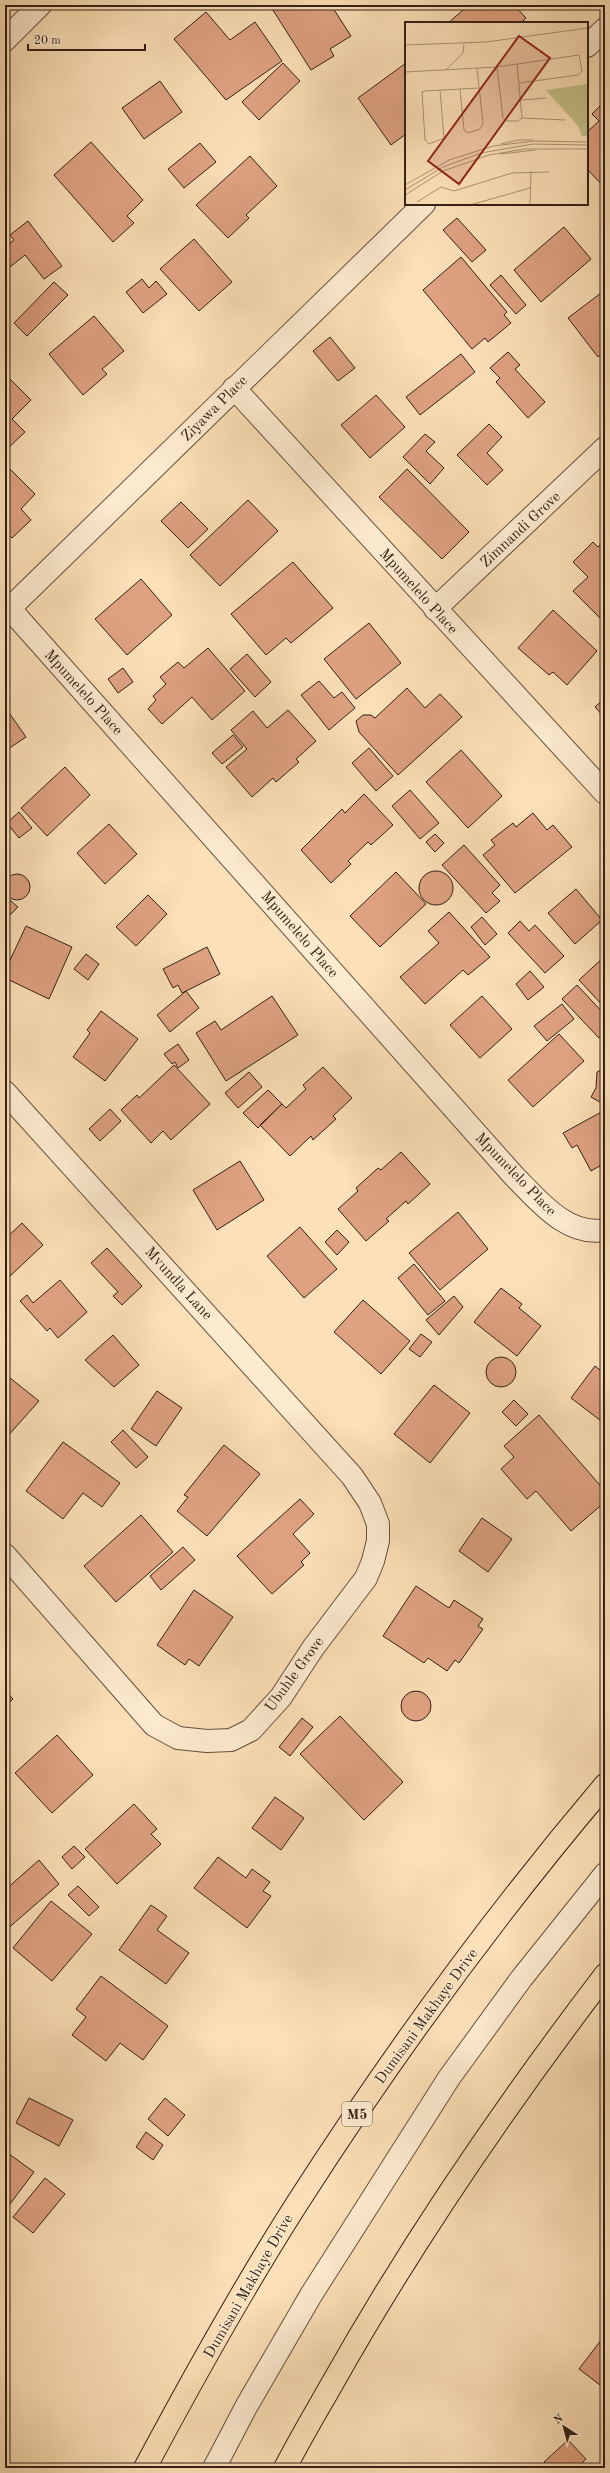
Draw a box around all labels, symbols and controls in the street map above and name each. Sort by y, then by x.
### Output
inset map [405,22,588,205]
scale bar [28,26,145,52]
text: 20 m [34,35,61,47]
street label: Ziyawa Place [179,373,251,445]
street label: Zimnandi Grove [478,489,564,571]
street label: Mpumelelo Place [376,547,460,638]
street label: Mpumelelo Place [41,648,125,739]
street label: Mpumelelo Place [257,889,340,981]
street label: Mpumelelo Place [472,1131,558,1219]
street label: Mvundla Lane [141,1245,214,1323]
street label: Ubuhle Grove [263,1635,327,1715]
street label: Dumisani Makhaye Drive [373,1946,481,2087]
road number: M5 [342,2102,372,2126]
street label: Dumisani Makhaye Drive [202,2212,297,2361]
north arrow [544,2407,584,2447]
text: N [552,2413,566,2427]

